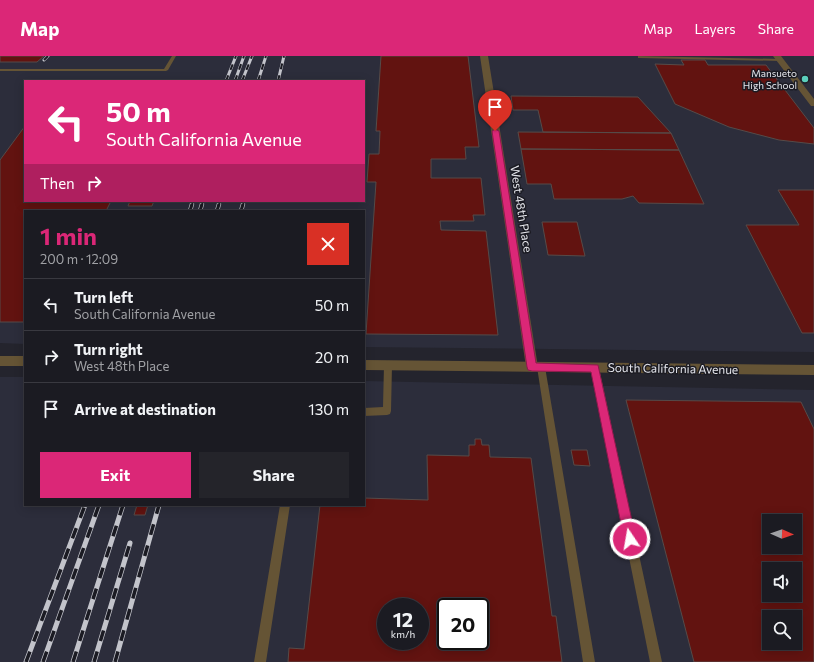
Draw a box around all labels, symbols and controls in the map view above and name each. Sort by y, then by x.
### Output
text: Map [20,17,59,40]
text: Map [644,20,672,37]
text: Layers [694,20,736,37]
text: Share [758,20,794,37]
place label: Mansueto High School [743,67,797,91]
marker: Mansueto High School [800,74,810,84]
pin [478,90,512,131]
text: 50 m [106,94,171,128]
icon: left [40,96,92,148]
icon: arrive [484,96,506,118]
text: South California Avenue [106,128,302,150]
street label: West 48th Place [508,164,536,253]
icon: right [83,172,105,194]
text: Then [40,174,75,192]
text: 1 min [40,221,97,250]
button: close [307,223,349,265]
text: 200 m · 12:09 [40,251,118,267]
text: Turn left [74,288,133,306]
icon: left [40,294,62,316]
text: 50 m [315,296,349,314]
text: South California Avenue [74,306,215,322]
text: Turn right [74,340,143,358]
icon: right [40,346,62,368]
text: 20 m [315,348,349,366]
text: West 48th Place [74,358,169,374]
street label: South California Avenue [608,360,738,376]
icon: arrive [40,398,62,420]
text: Arrive at destination [74,400,216,418]
text: 130 m [308,400,349,418]
button: Exit [40,452,191,498]
button: Share [199,452,349,498]
north arrow [762,514,802,554]
map controls [762,514,802,650]
position arrow [609,518,651,560]
button: sound [762,562,802,602]
speed limit sign: 20 [437,598,489,650]
text: 12 [393,607,413,631]
button: search [762,610,802,650]
text: km/h [391,628,415,640]

